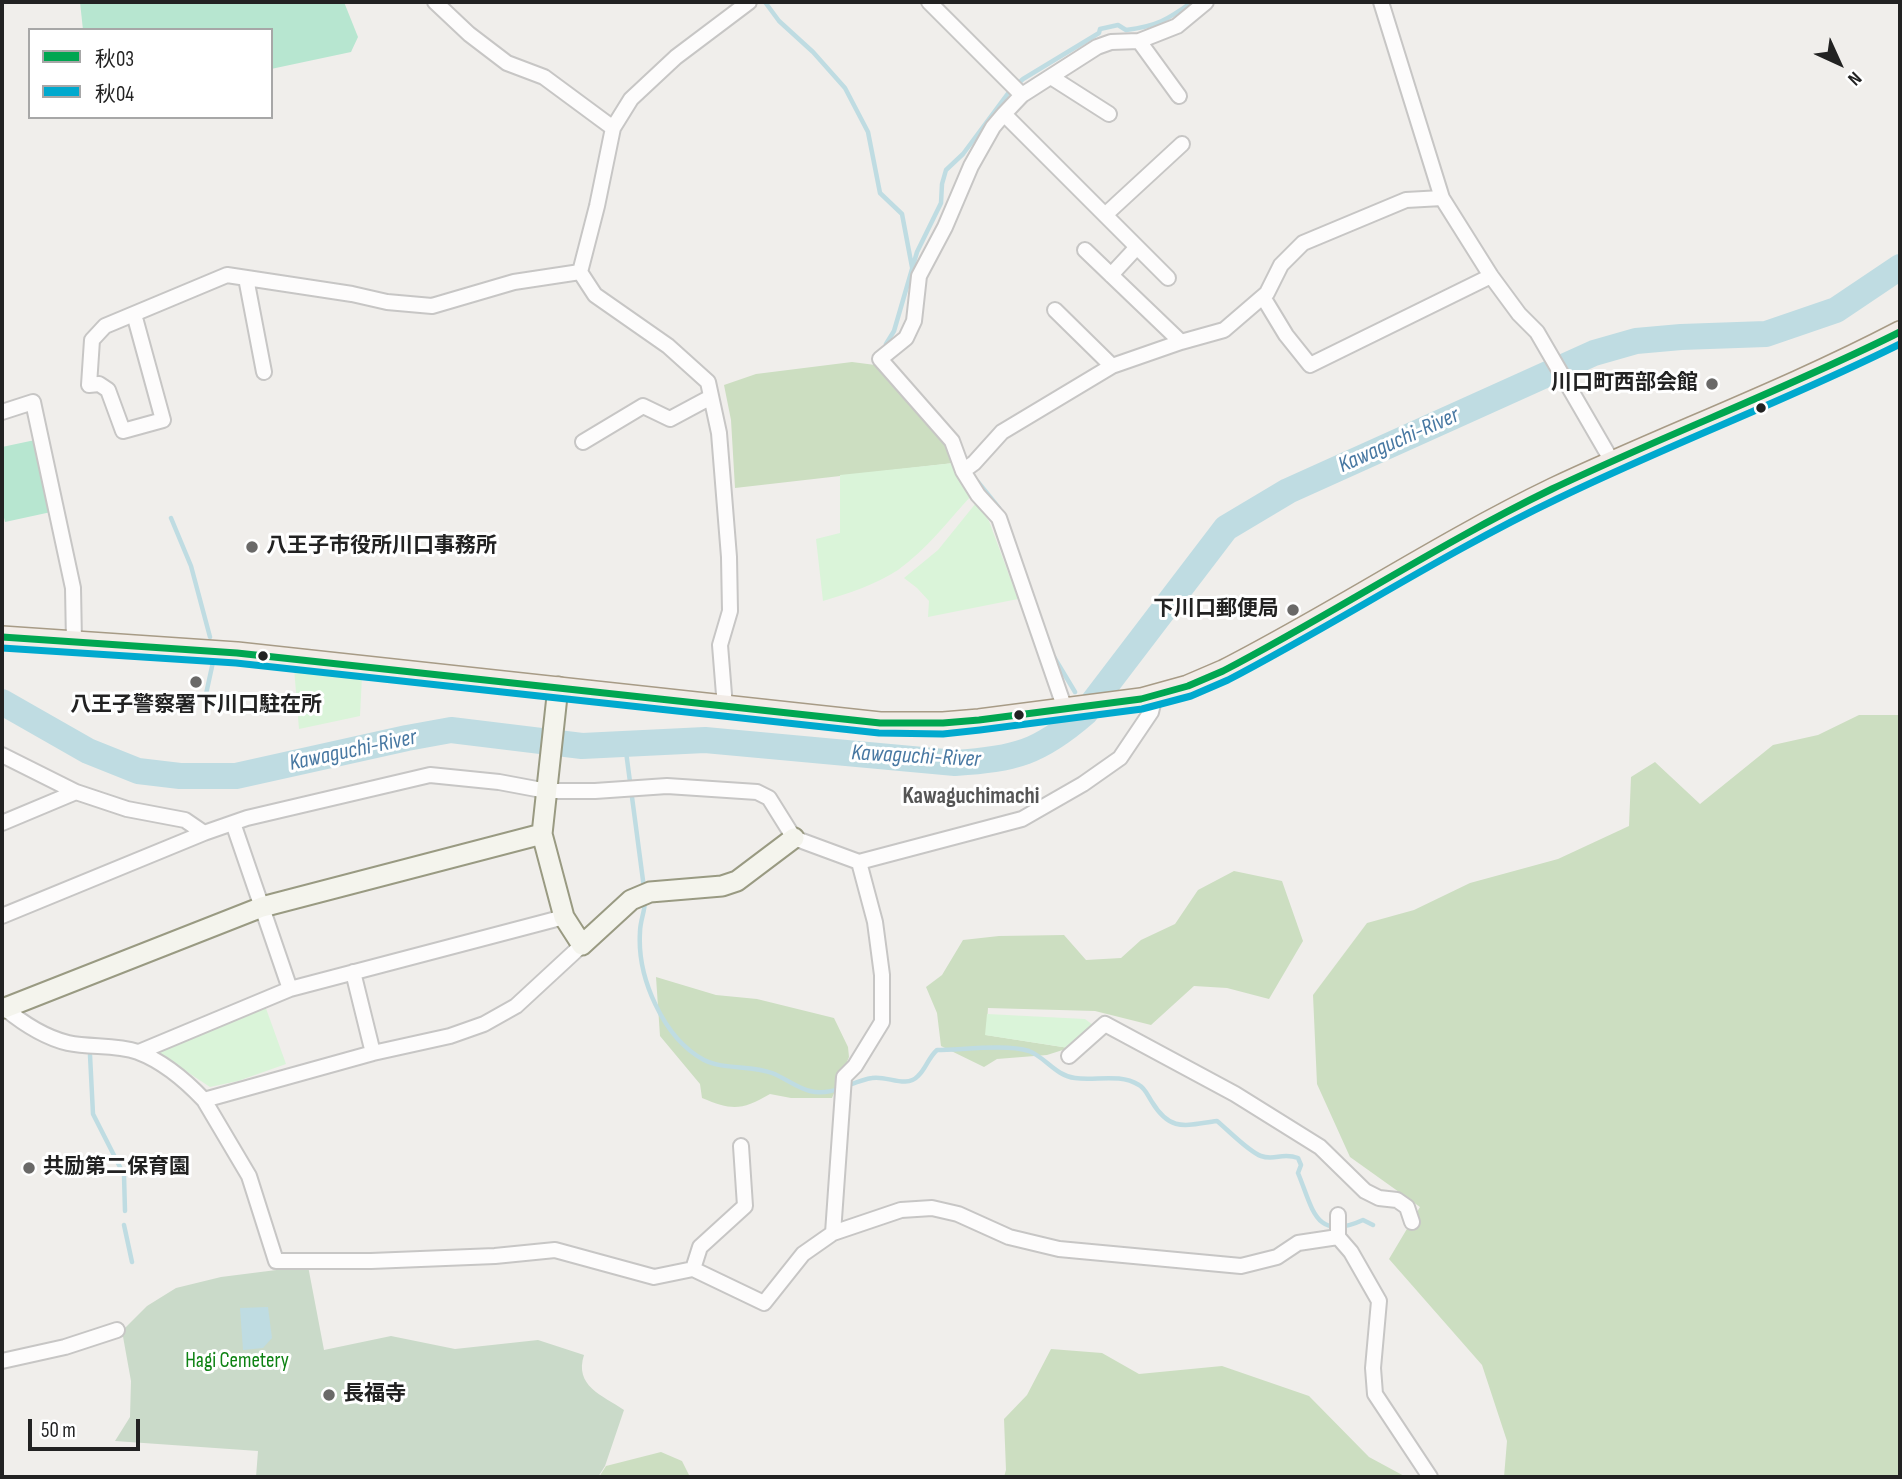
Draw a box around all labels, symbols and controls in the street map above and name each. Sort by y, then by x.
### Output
legend [28,28,273,119]
north arrow [1804,28,1874,98]
text: 秋03 [95,47,134,72]
text: N [1842,66,1866,90]
text: 秋04 [95,82,134,107]
place label: 川口町西部会館 [1551,371,1698,397]
marker: 川口町西部会館 [1704,376,1720,392]
unlabelled marker [1754,401,1768,415]
water label: Kawaguchi-River [1334,402,1464,480]
place label: 八王子市役所川口事務所 [266,534,497,560]
marker: 八王子市役所川口事務所 [244,539,260,555]
place label: 下川口郵便局 [1153,597,1279,623]
marker: 下川口郵便局 [1285,602,1301,618]
unlabelled marker [256,649,270,663]
marker: 八王子警察署下川口駐在所 [188,674,204,690]
place label: 八王子警察署下川口駐在所 [70,693,322,719]
unlabelled marker [1012,708,1026,722]
water label: Kawaguchi-River [287,724,419,778]
water label: Kawaguchi-River [851,740,981,774]
district label: Kawaguchimachi [903,783,1039,811]
place label: 共励第二保育園 [43,1155,190,1181]
marker: 共励第二保育園 [21,1160,37,1176]
park label: Hagi Cemetery [185,1349,289,1375]
place label: 長福寺 [343,1382,406,1408]
marker: 長福寺 [321,1387,337,1403]
scale bar [32,1406,144,1450]
text: 50 m [41,1418,76,1443]

